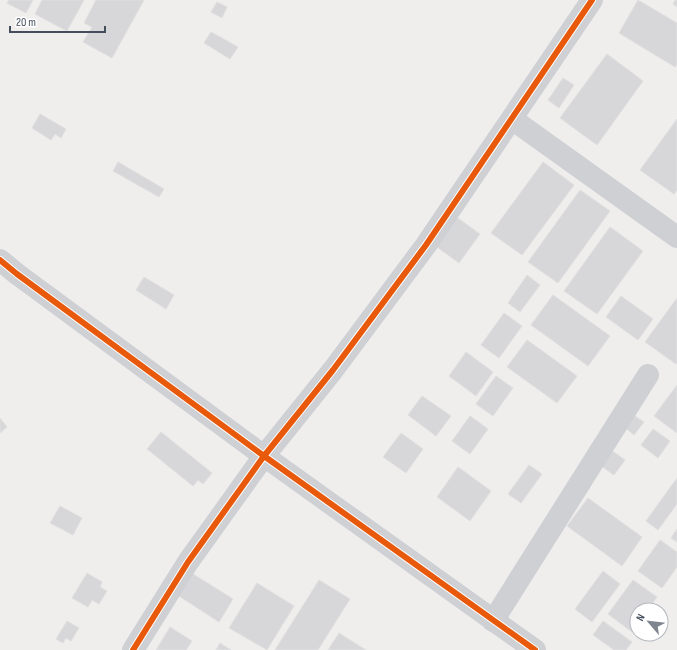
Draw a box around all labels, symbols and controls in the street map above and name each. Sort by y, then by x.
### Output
scale bar [10,8,105,34]
text: 20 m [16,15,36,30]
north arrow [629,602,669,642]
text: N [633,612,648,623]

